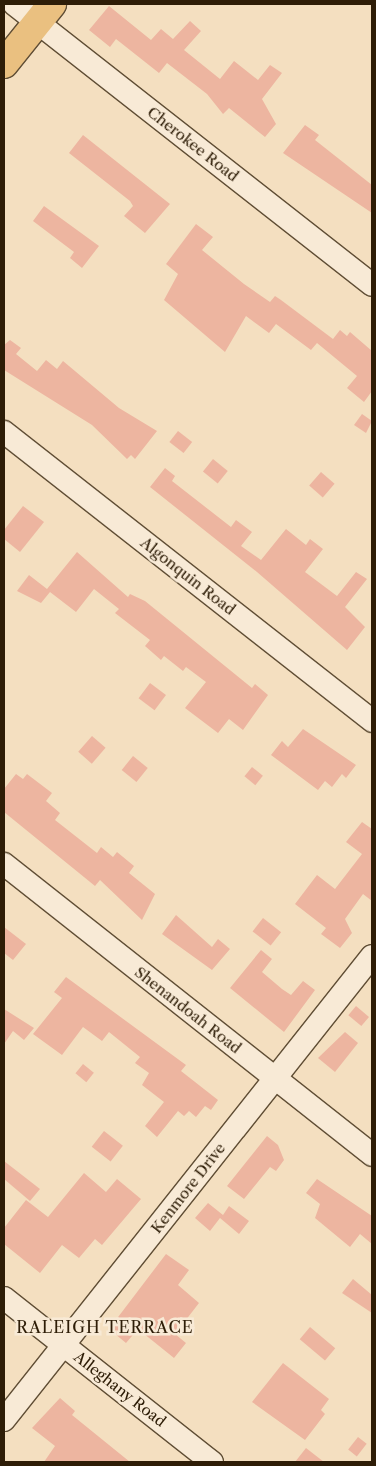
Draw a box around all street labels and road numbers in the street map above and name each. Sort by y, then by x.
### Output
street label: Cherokee Road [144,103,242,185]
street label: Algonquin Road [137,533,239,619]
street label: Shenandoah Road [131,963,245,1057]
street label: Kenmore Drive [147,1139,229,1237]
street label: Alleghany Road [70,1347,170,1431]

